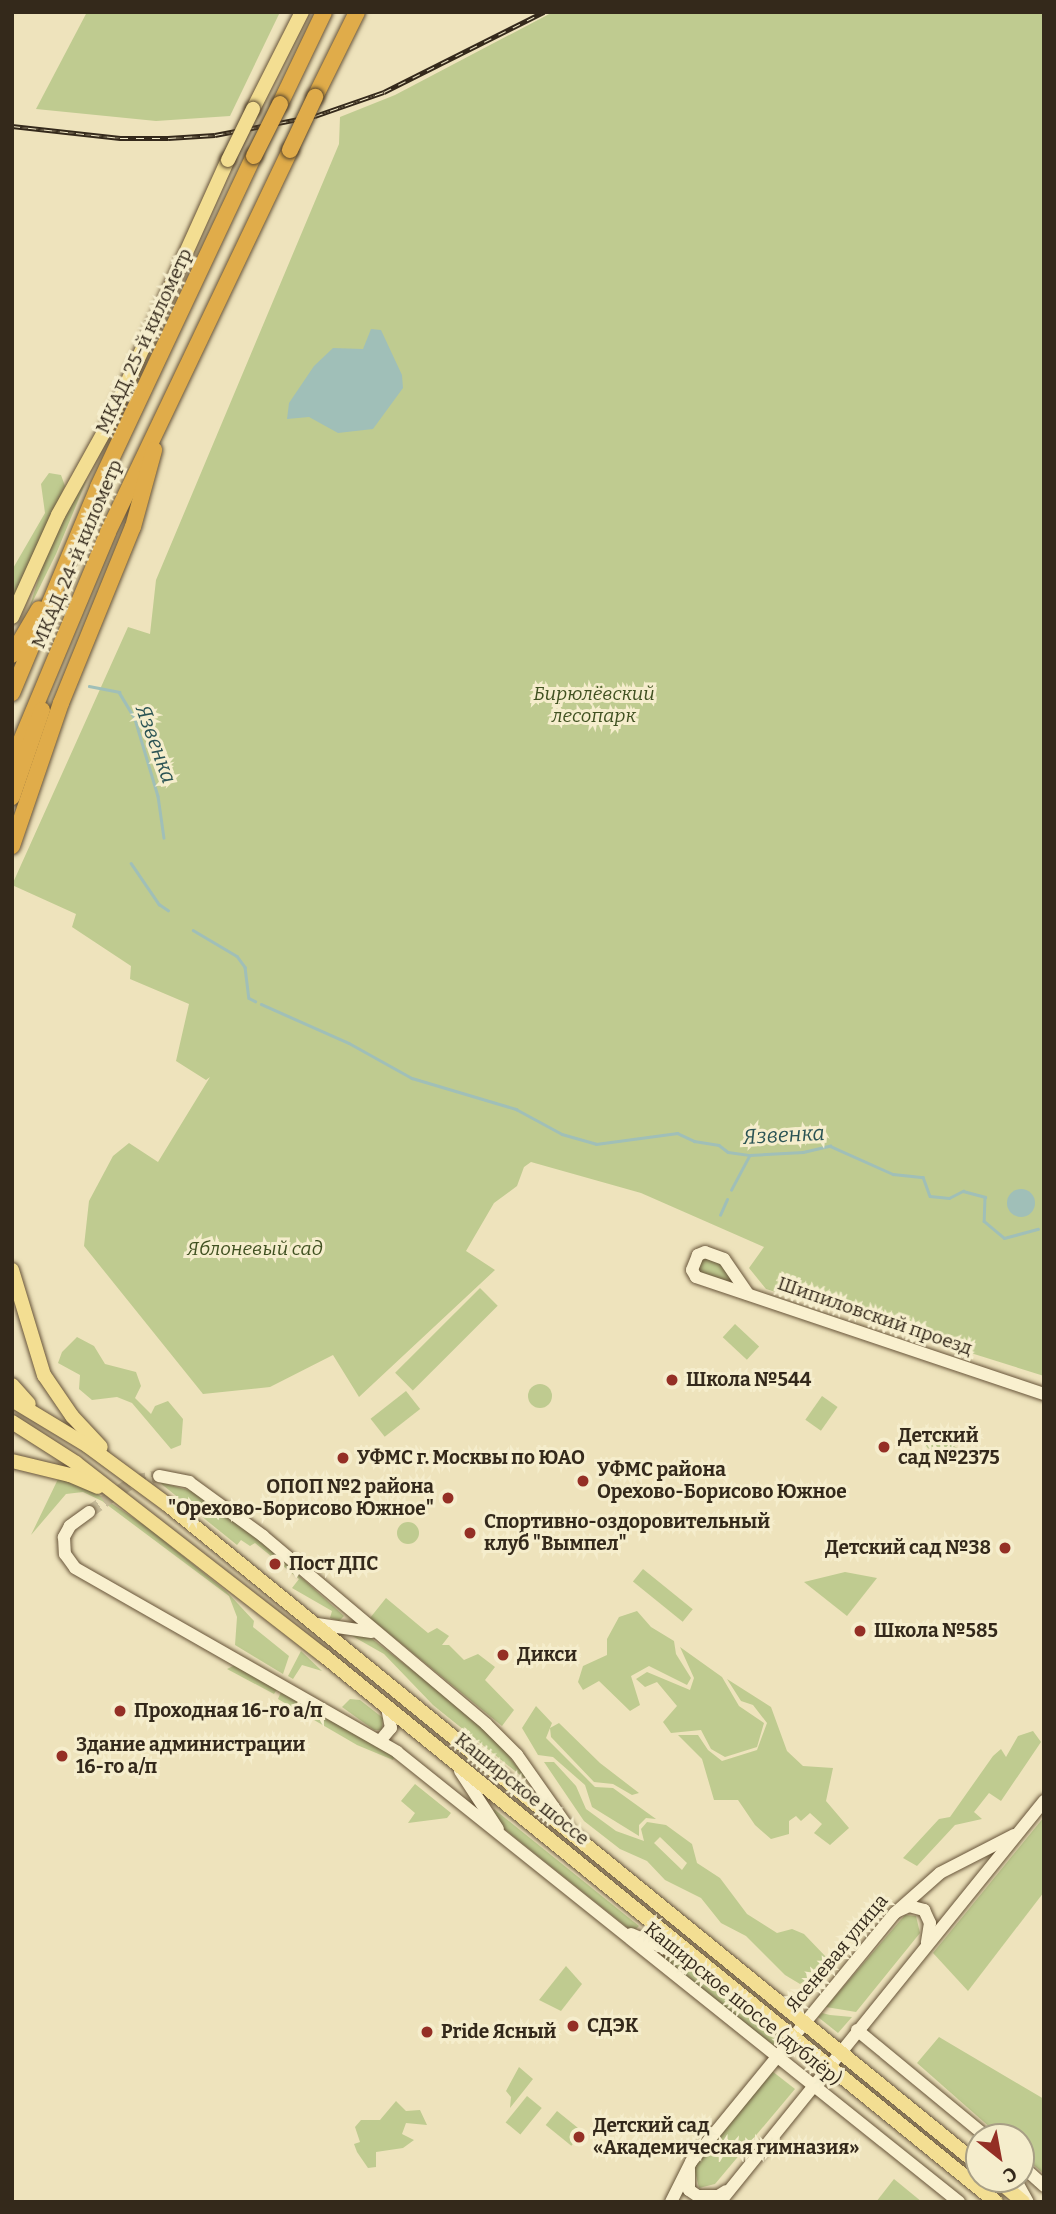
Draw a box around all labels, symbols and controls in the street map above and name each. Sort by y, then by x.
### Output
street label: МКАД, 25-й километр [91,245,197,437]
street label: МКАД, 24-й километр [27,456,127,652]
park label: Бирюлёвский лесопарк [533,683,655,727]
water label: Язвенка [130,701,182,787]
water label: Язвенка [743,1120,825,1150]
park label: Яблоневый сад [187,1238,323,1260]
street label: Шипиловский проезд [775,1272,975,1360]
place label: Школа №544 [686,1369,811,1391]
marker: Школа №544 [664,1372,680,1388]
place label: Детский сад №2375 [898,1425,1000,1469]
marker: Детский сад №2375 [876,1439,892,1455]
place label: УФМС г. Москвы по ЮАО [357,1447,585,1469]
marker: УФМС г. Москвы по ЮАО [335,1450,351,1466]
place label: УФМС района Орехово-Борисово Южное [597,1459,847,1503]
marker: УФМС района Орехово-Борисово Южное [575,1473,591,1489]
place label: ОПОП №2 района "Орехово-Борисово Южное" [168,1476,434,1520]
marker: ОПОП №2 района "Орехово-Борисово Южное" [440,1490,456,1506]
place label: Спортивно-оздоровительный клуб "Вымпел" [484,1511,770,1555]
marker: Спортивно-оздоровительный клуб "Вымпел" [462,1525,478,1541]
place label: Детский сад №38 [825,1537,991,1559]
marker: Детский сад №38 [997,1540,1013,1556]
place label: Пост ДПС [289,1553,378,1575]
marker: Пост ДПС [267,1556,283,1572]
place label: Школа №585 [874,1620,998,1642]
marker: Школа №585 [852,1623,868,1639]
place label: Дикси [517,1644,577,1666]
marker: Дикси [495,1647,511,1663]
place label: Проходная 16-го а/п [134,1700,323,1722]
marker: Проходная 16-го а/п [112,1703,128,1719]
street label: Каширское шоссе [450,1728,594,1850]
place label: Здание администрации 16-го а/п [76,1734,305,1778]
marker: Здание администрации 16-го а/п [54,1748,70,1764]
street label: Ясеневая улица [781,1890,893,2016]
street label: Каширское шоссе (дублёр) [640,1917,846,2091]
place label: СДЭК [587,2015,638,2037]
marker: СДЭК [565,2018,581,2034]
place label: Pride Ясный [441,2021,556,2043]
marker: Pride Ясный [419,2024,435,2040]
place label: Детский сад «Академическая гимназия» [593,2115,859,2159]
north arrow [965,2123,1035,2193]
marker: Детский сад «Академическая гимназия» [571,2129,587,2145]
text: С [999,2162,1021,2188]

